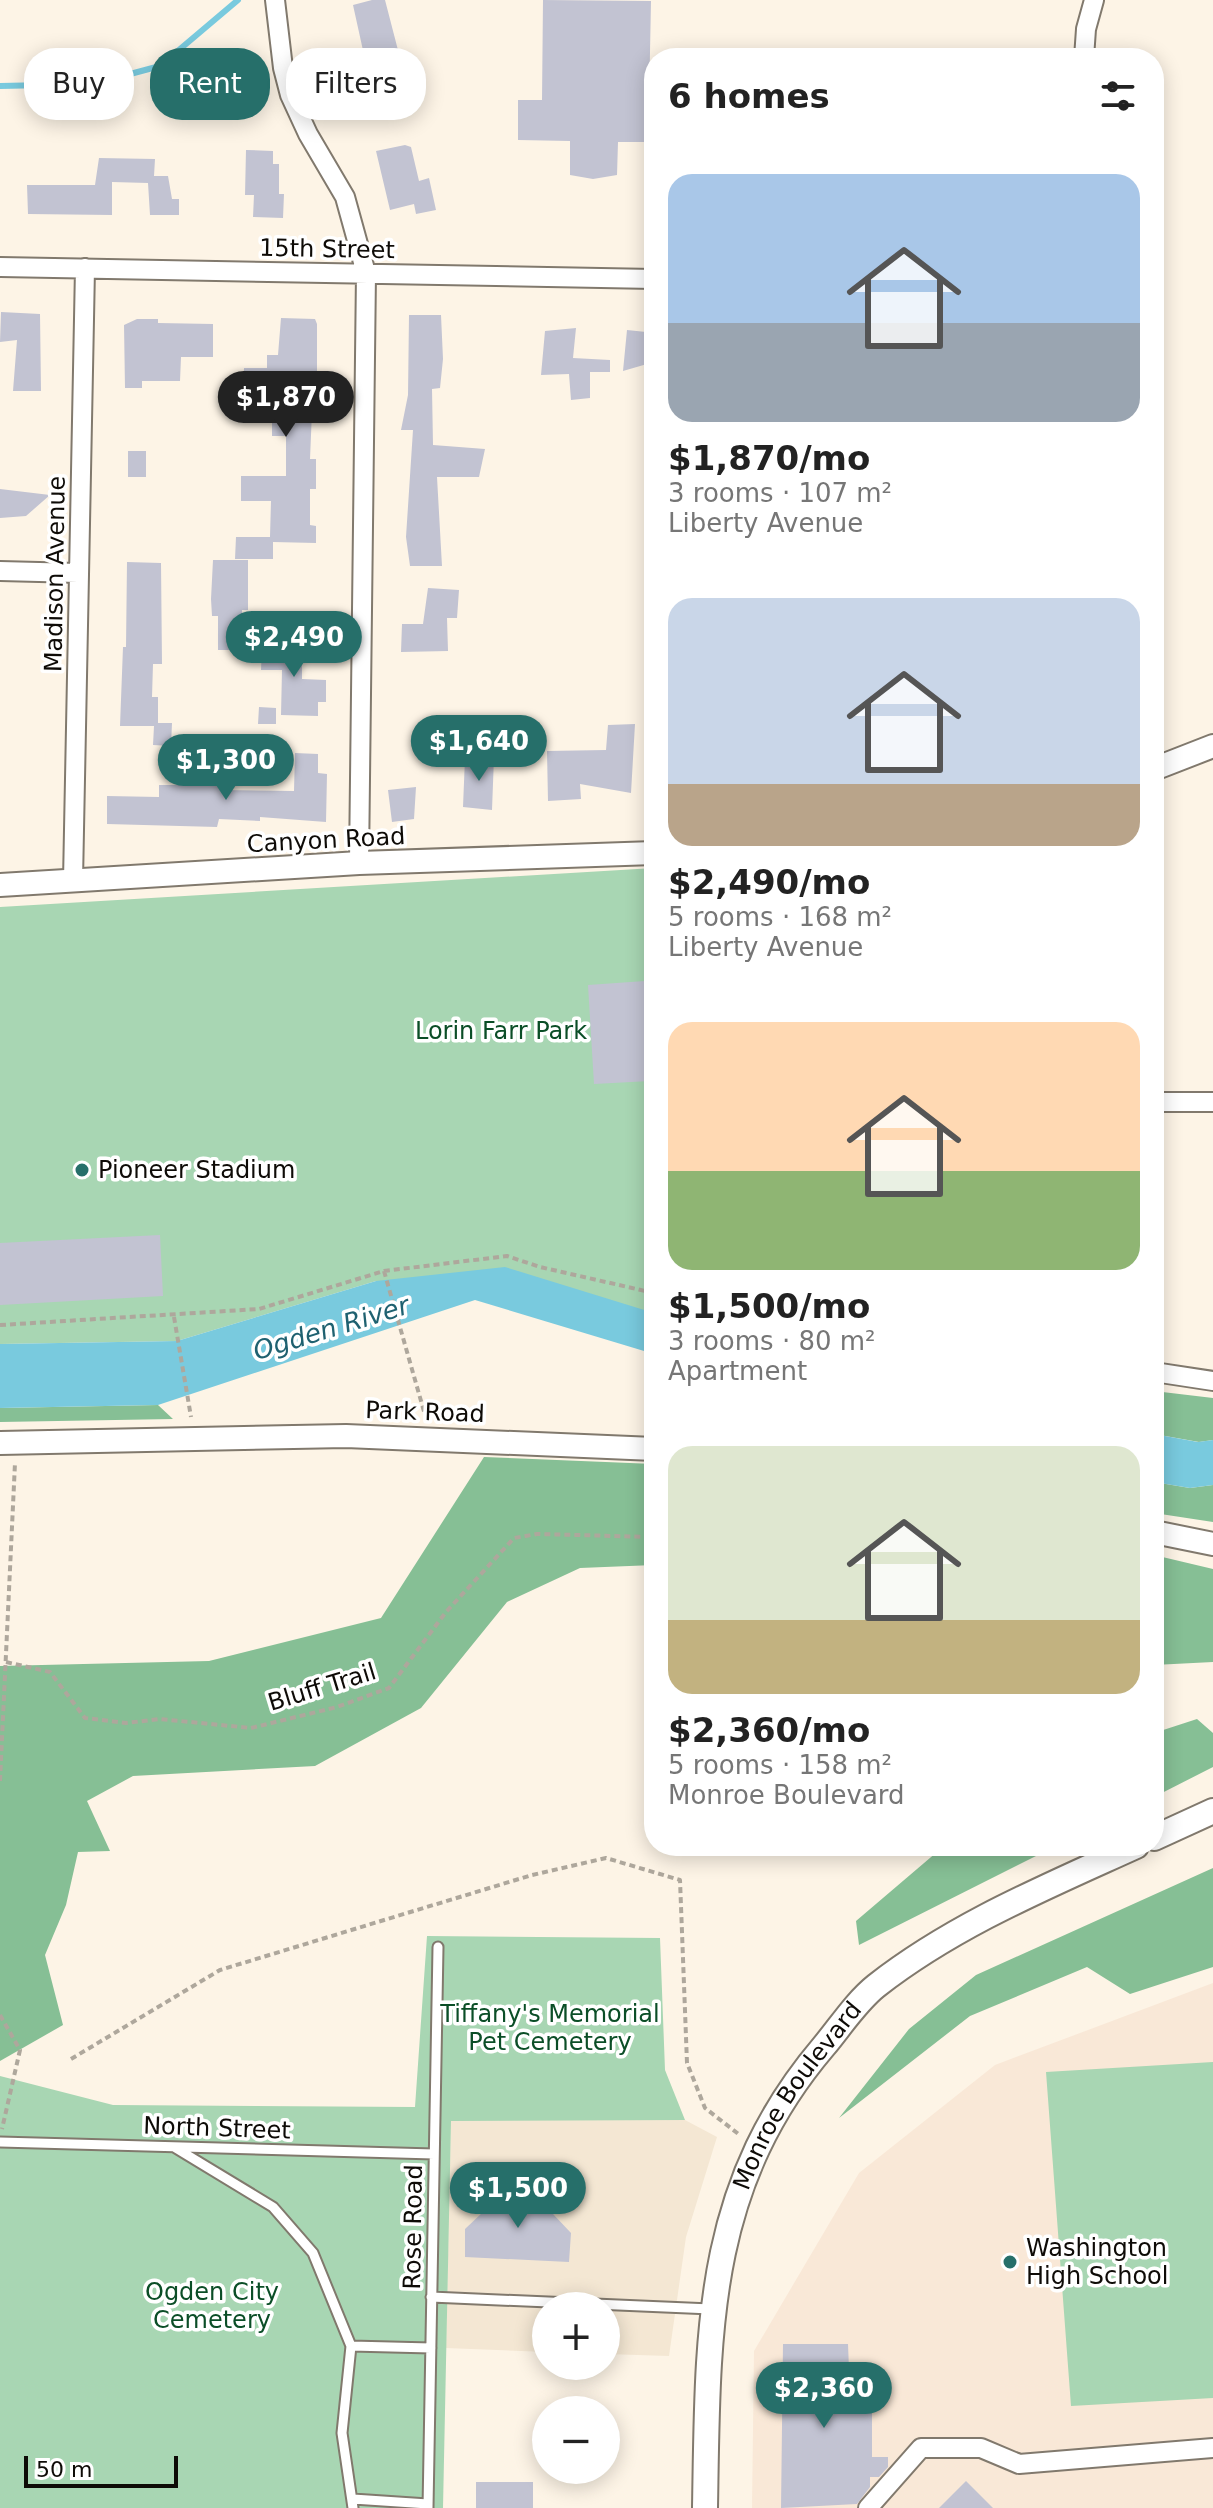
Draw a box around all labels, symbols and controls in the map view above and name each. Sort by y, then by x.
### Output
chip: Buy [24,48,134,120]
chip: Rent [150,48,270,120]
chip: Filters [286,48,426,120]
icon: filters [1096,74,1140,118]
text: 6 homes [668,76,830,116]
icon: home [832,226,976,370]
street label: 15th Street [259,234,395,264]
pin: $1,870 [221,371,351,439]
text: $1,870 [236,382,336,412]
text: $1,870/mo [668,438,870,478]
street label: Madison Avenue [39,476,71,672]
text: 3 rooms · 107 m² [668,478,892,508]
text: Liberty Avenue [668,508,863,538]
pin: $2,490 [229,611,359,679]
text: $2,490 [244,622,344,652]
icon: home [832,650,976,794]
pin: $1,640 [414,715,544,783]
text: $1,640 [429,726,529,756]
pin: $1,300 [161,734,291,802]
text: $1,300 [176,745,276,775]
street label: Canyon Road [246,822,406,858]
text: $2,490/mo [668,862,870,902]
text: 5 rooms · 168 m² [668,902,892,932]
text: Liberty Avenue [668,932,863,962]
park label: Lorin Farr Park [415,1017,587,1045]
icon: home [832,1074,976,1218]
place label: Pioneer Stadium [98,1156,295,1184]
marker: Pioneer Stadium [73,1161,91,1179]
text: $1,500/mo [668,1286,870,1326]
water label: Ogden River [249,1289,415,1366]
text: 3 rooms · 80 m² [668,1326,876,1356]
text: Apartment [668,1356,807,1386]
street label: Park Road [365,1396,485,1428]
icon: home [832,1498,976,1642]
street label: Bluff Trail [265,1657,379,1717]
text: $2,360/mo [668,1710,870,1750]
text: 5 rooms · 158 m² [668,1750,892,1780]
text: Monroe Boulevard [668,1780,905,1810]
street label: Monroe Boulevard [728,1996,867,2194]
park label: Tiffany's Memorial Pet Cemetery [439,2000,660,2056]
street label: North Street [143,2111,291,2145]
pin: $1,500 [453,2162,583,2230]
street label: Rose Road [398,2164,428,2290]
text: $1,500 [468,2173,568,2203]
place label: Washington High School [1026,2234,1168,2290]
marker: Washington High School [1001,2253,1019,2271]
park label: Ogden City Cemetery [145,2278,279,2334]
map controls [532,2292,620,2484]
button: + [532,2292,620,2380]
pin: $2,360 [759,2362,889,2430]
text: $2,360 [774,2373,874,2403]
button: − [532,2396,620,2484]
scale bar [24,2452,178,2488]
text: 50 m [36,2457,92,2482]

